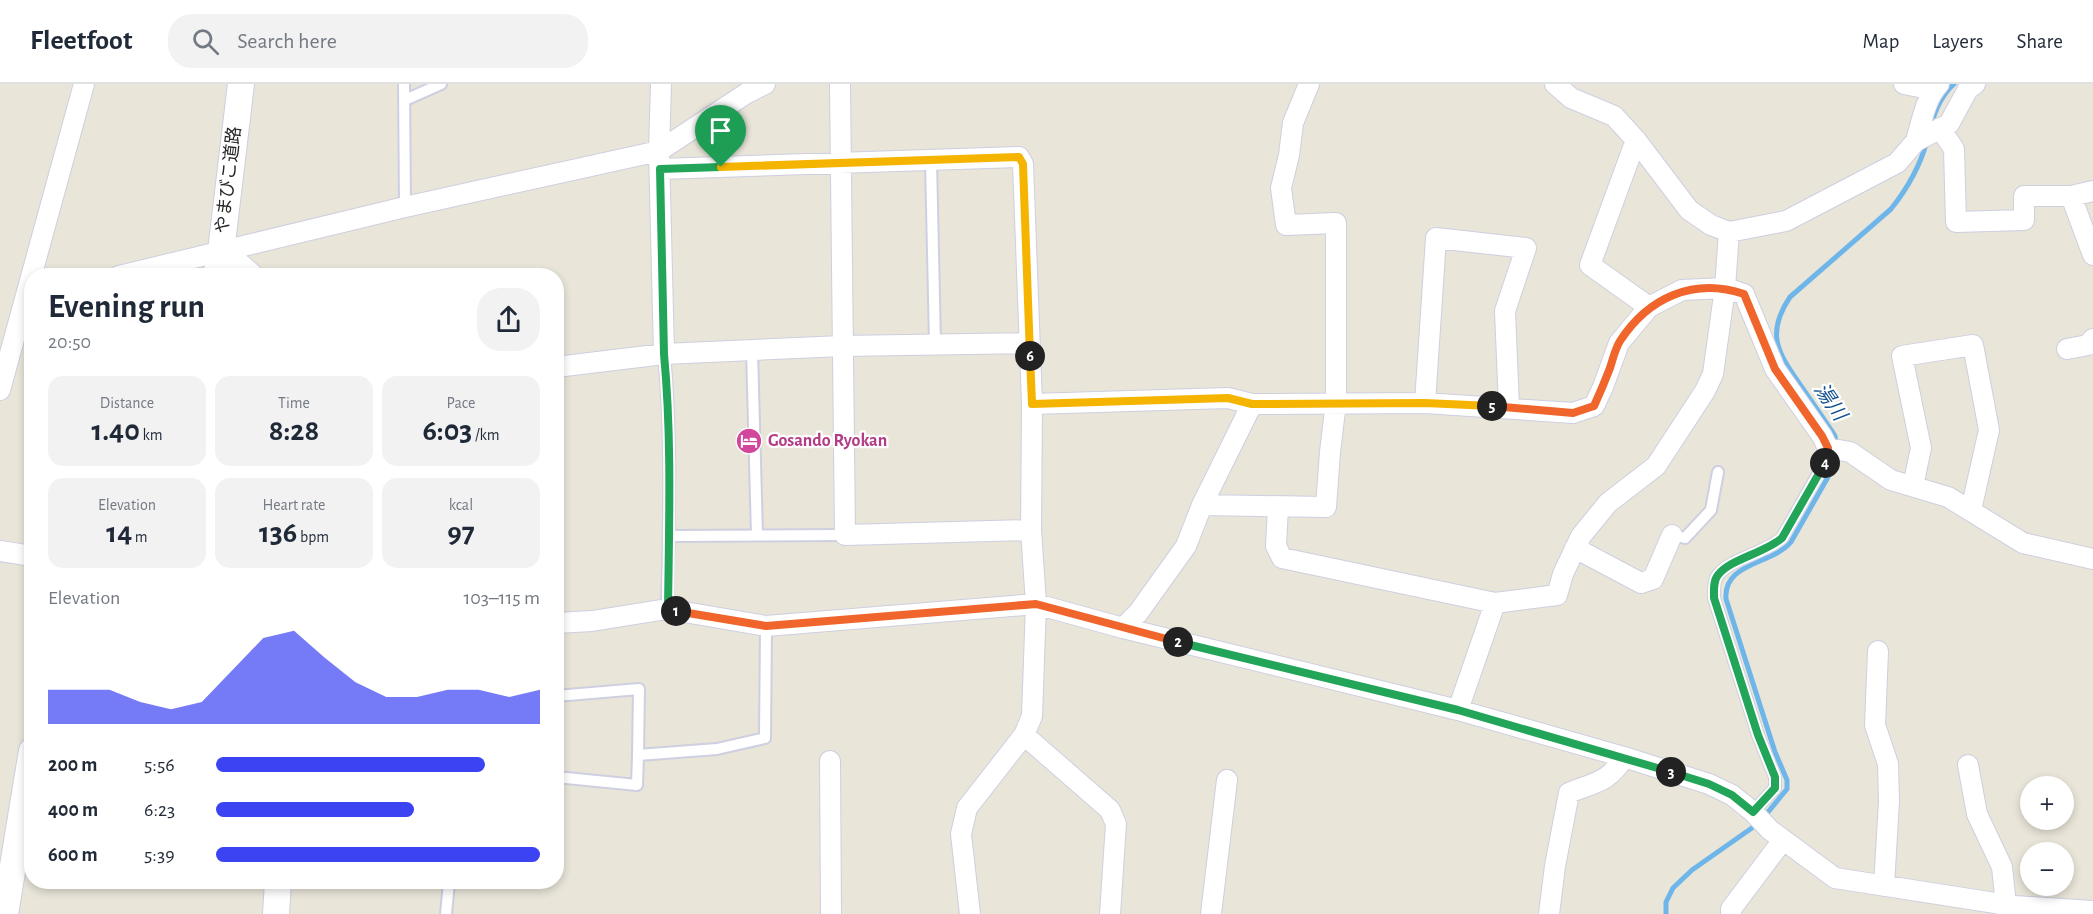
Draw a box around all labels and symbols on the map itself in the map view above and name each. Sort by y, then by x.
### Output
pin [695,105,746,167]
street label: やまびこ道路 [212,125,245,235]
pin: 6 [1015,341,1045,371]
water label: 湯川 [1810,379,1852,426]
pin: 5 [1477,391,1507,421]
hotel icon: Gosando Ryokan [734,426,764,456]
place label: Gosando Ryokan [768,432,887,450]
pin: 4 [1810,448,1840,478]
pin: 1 [661,596,691,626]
pin: 2 [1163,627,1193,657]
pin: 3 [1656,757,1686,787]

